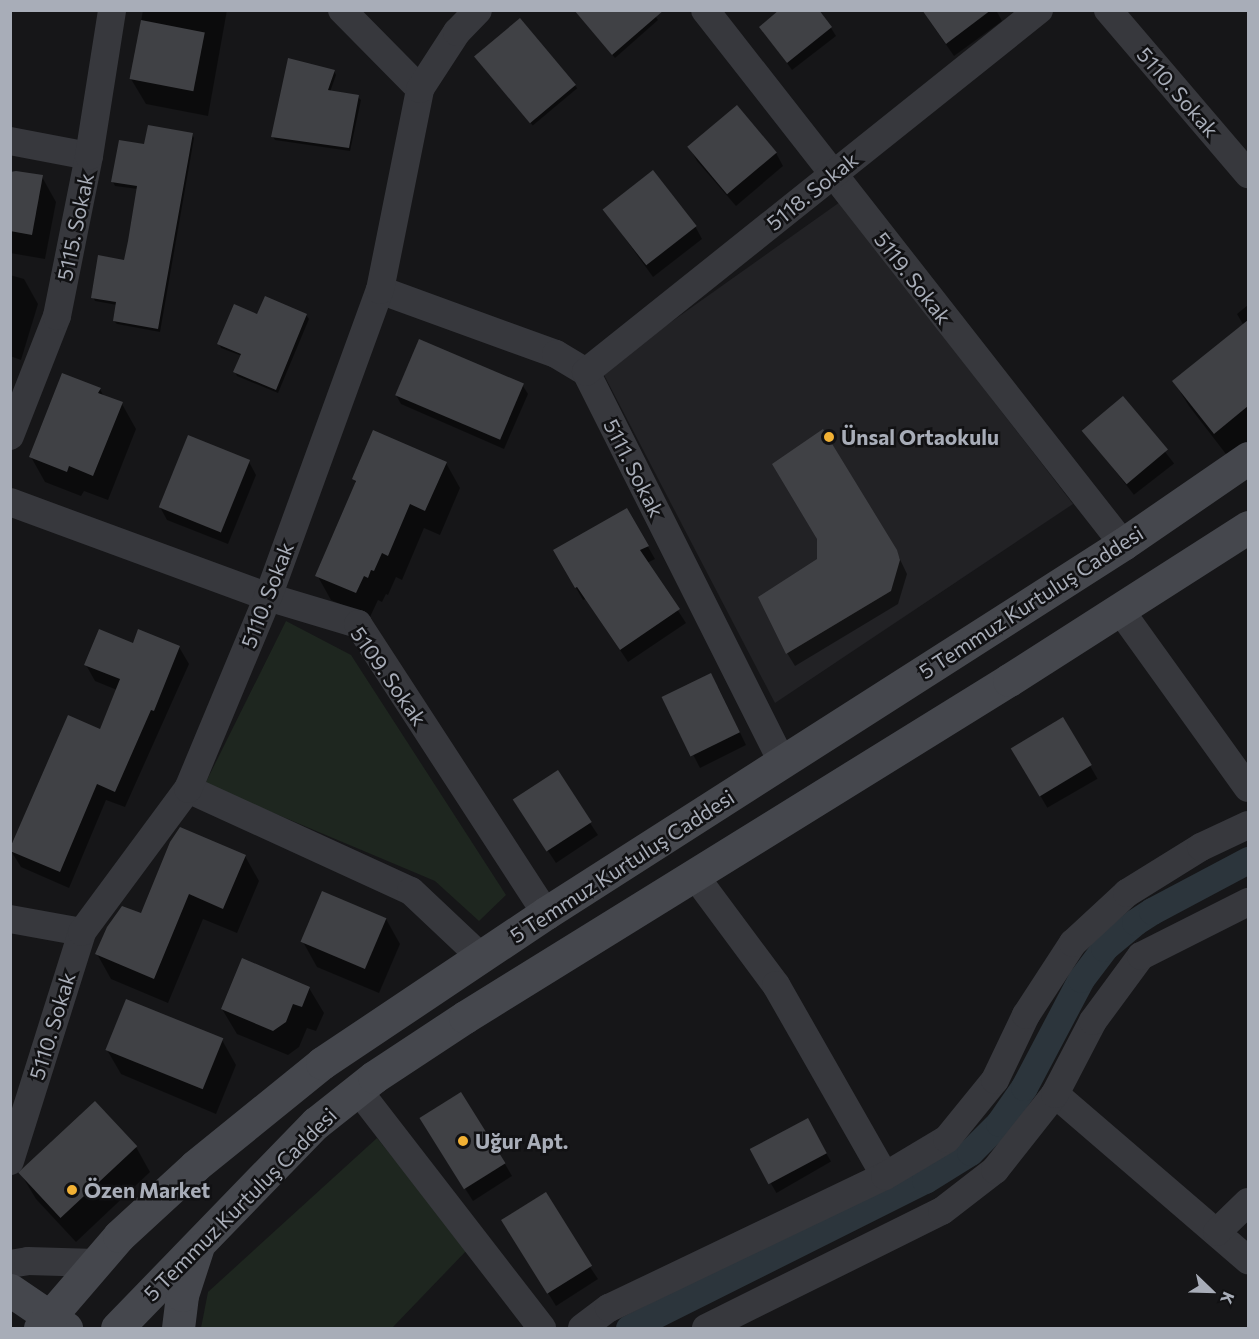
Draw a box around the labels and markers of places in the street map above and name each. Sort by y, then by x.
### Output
place label: Ünsal Ortaokulu [841,424,999,450]
marker: Ünsal Ortaokulu [822,430,836,444]
place label: Uğur Apt. [475,1128,568,1154]
marker: Uğur Apt. [456,1134,470,1148]
place label: Özen Market [84,1177,210,1203]
marker: Özen Market [65,1183,79,1197]

